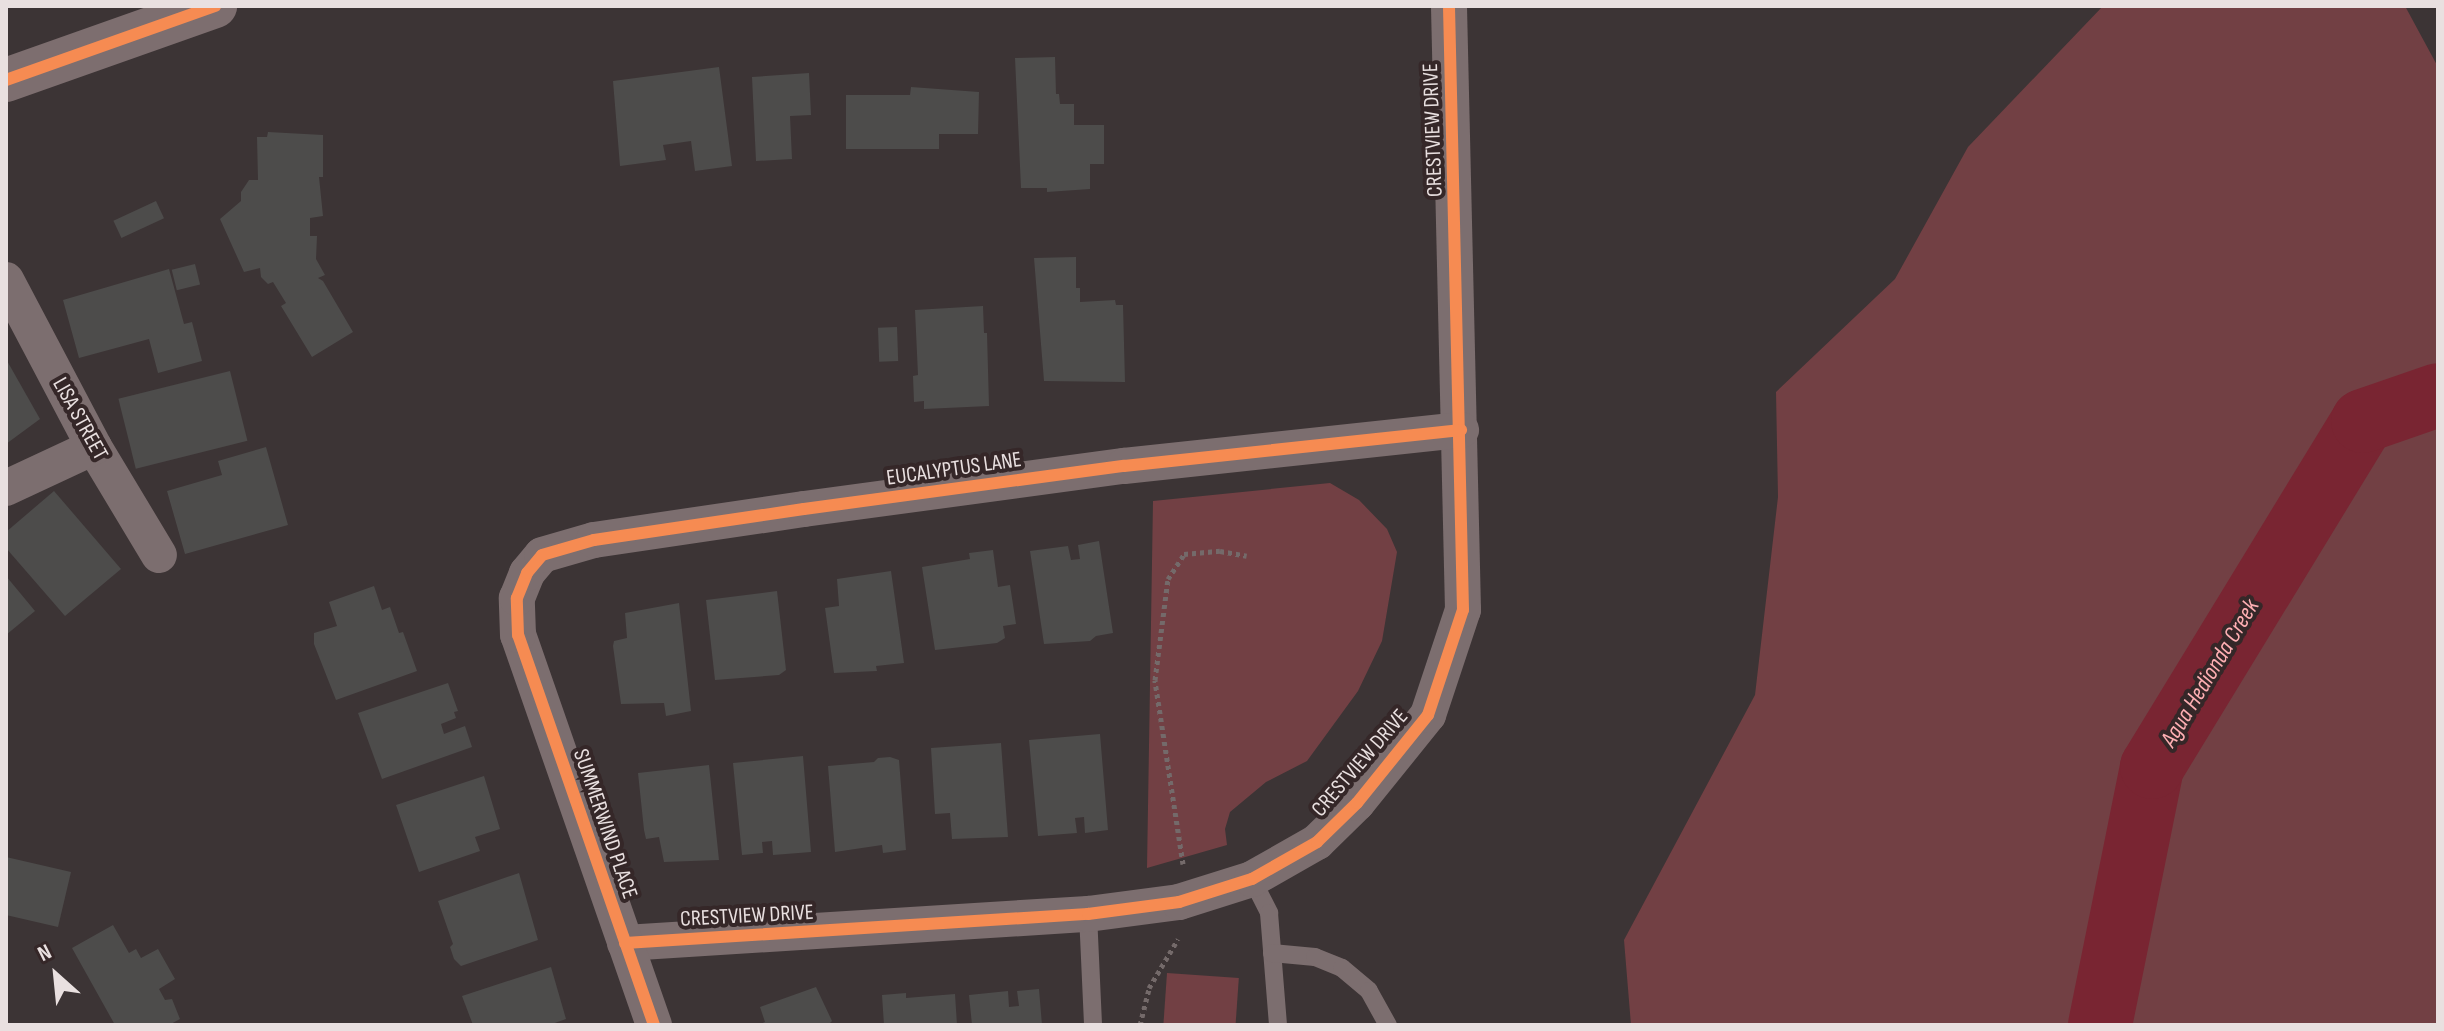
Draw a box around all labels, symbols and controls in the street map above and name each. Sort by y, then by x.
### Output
street label: CRESTVIEW DRIVE [1417,63,1449,197]
street label: LISA STREET [47,373,113,465]
street label: EUCALYPTUS LANE [885,446,1023,492]
water label: Agua Hedionda Creek [2155,594,2265,752]
street label: CRESTVIEW DRIVE [1306,704,1414,822]
street label: SUMMERWIND PLACE [567,746,643,902]
street label: CRESTVIEW DRIVE [679,899,815,933]
north arrow [16,935,96,1015]
text: N [34,938,56,968]

